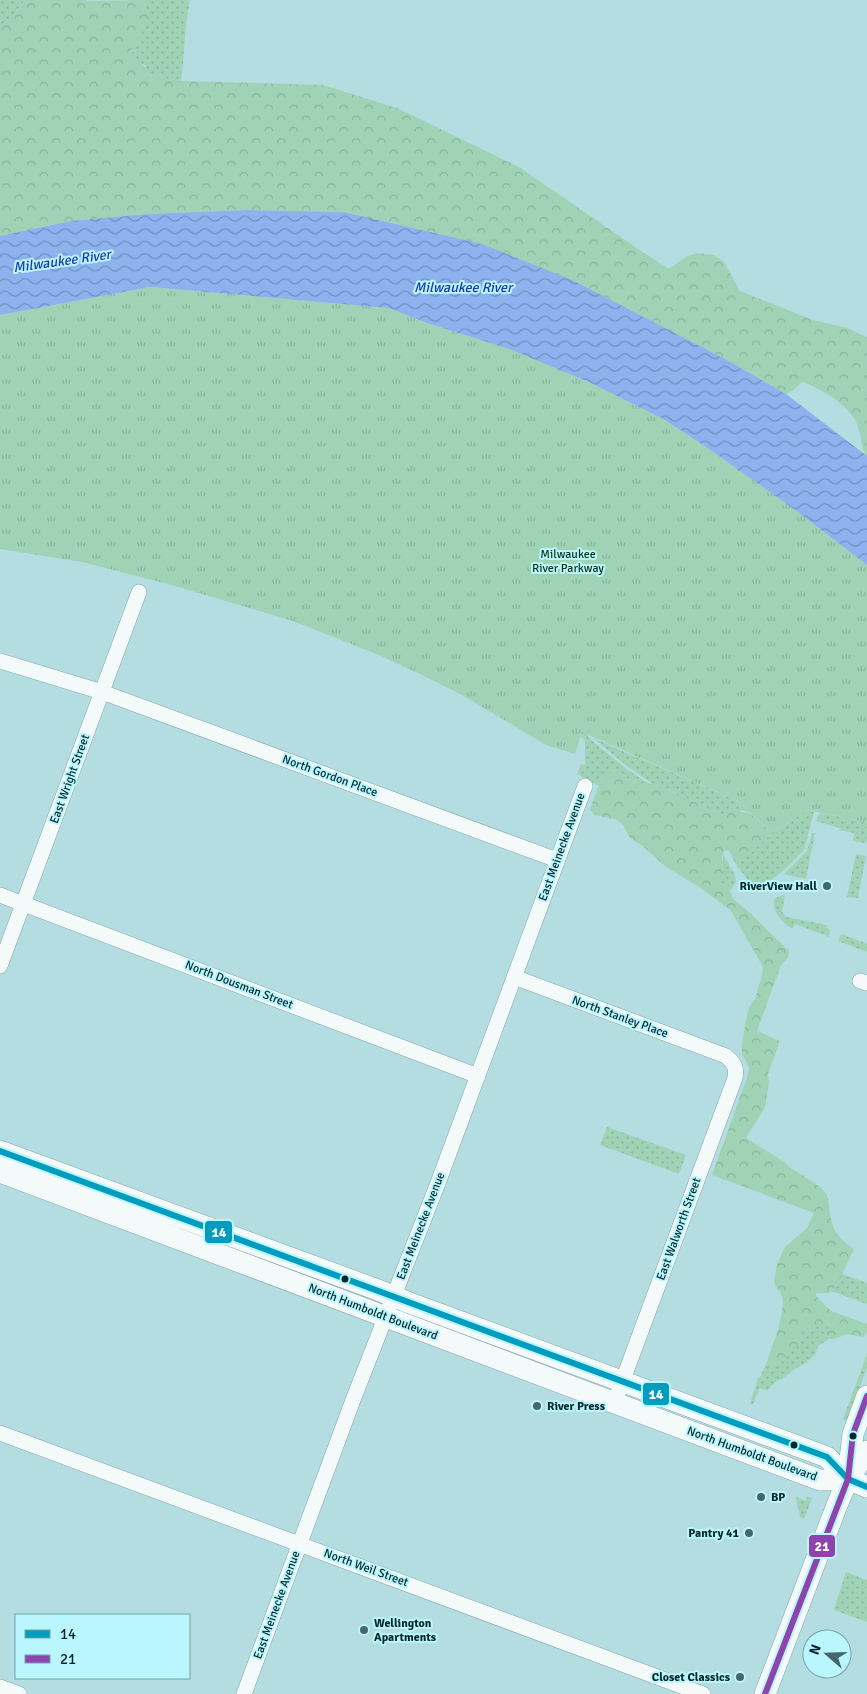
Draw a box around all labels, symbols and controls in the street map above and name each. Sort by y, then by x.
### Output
water label: Milwaukee River [12,246,114,276]
water label: Milwaukee River [414,279,514,296]
park label: Milwaukee River Parkway [532,547,604,576]
street label: East Wright Street [47,732,93,826]
street label: North Gordon Place [280,752,380,800]
street label: East Meinecke Avenue [535,791,589,903]
place label: RiverView Hall [740,879,817,894]
marker: RiverView Hall [821,880,833,892]
street label: North Dousman Street [183,958,295,1012]
street label: North Stanley Place [570,993,670,1041]
street label: East Meinecke Avenue [394,1170,448,1282]
street label: East Walworth Street [653,1176,705,1282]
line badge: 14 [204,1220,233,1244]
text: 14 [211,1224,227,1241]
unlabelled marker [340,1274,350,1284]
street label: North Humboldt Boulevard [306,1280,440,1344]
line badge: 14 [642,1382,670,1406]
text: 14 [648,1386,664,1403]
place label: River Press [547,1399,606,1414]
marker: River Press [531,1400,543,1412]
street label: North Humboldt Boulevard [685,1423,819,1485]
unlabelled marker [848,1431,858,1441]
unlabelled marker [789,1440,799,1450]
place label: BP [771,1490,785,1505]
marker: BP [755,1491,767,1503]
place label: Pantry 41 [688,1526,740,1541]
marker: Pantry 41 [743,1527,755,1539]
line badge: 21 [808,1534,836,1558]
text: 21 [814,1538,830,1555]
street label: North Weil Street [322,1546,410,1590]
street label: East Meinecke Avenue [250,1549,304,1661]
legend [15,1614,190,1679]
place label: Wellington Apartments [374,1616,437,1645]
marker: Wellington Apartments [358,1624,370,1636]
text: 14 [60,1625,76,1643]
north arrow [802,1629,852,1679]
text: N [806,1642,825,1657]
text: 21 [60,1650,76,1668]
place label: Closet Classics [652,1670,731,1685]
marker: Closet Classics [734,1671,746,1683]

